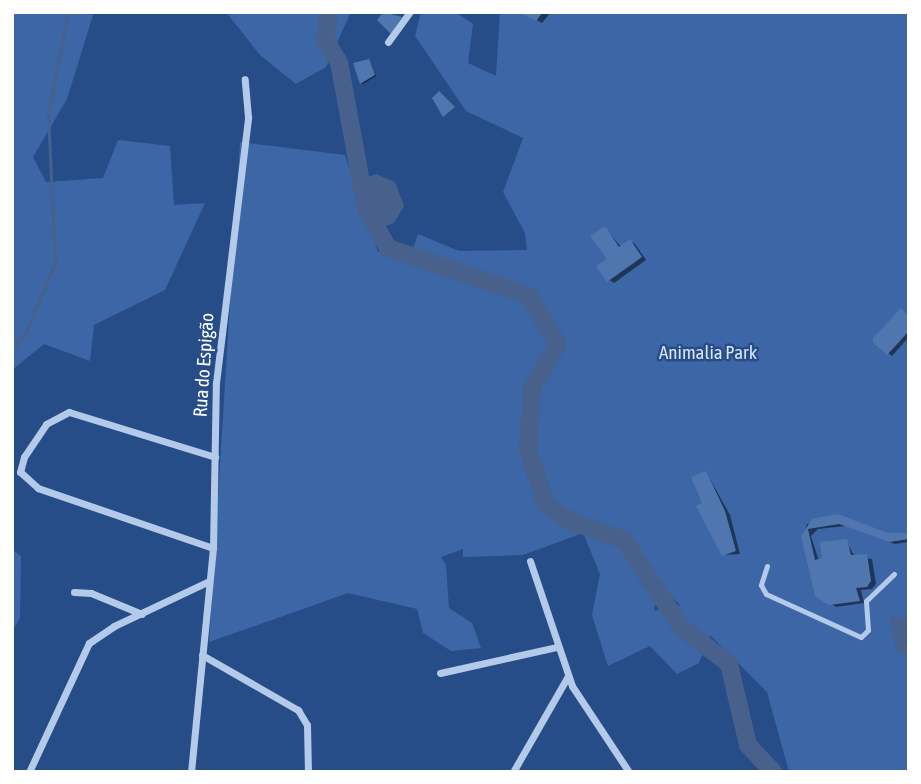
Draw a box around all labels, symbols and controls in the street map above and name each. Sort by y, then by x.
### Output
street label: Rua do Espigão [189,312,219,418]
park label: Animalia Park [659,342,757,364]

